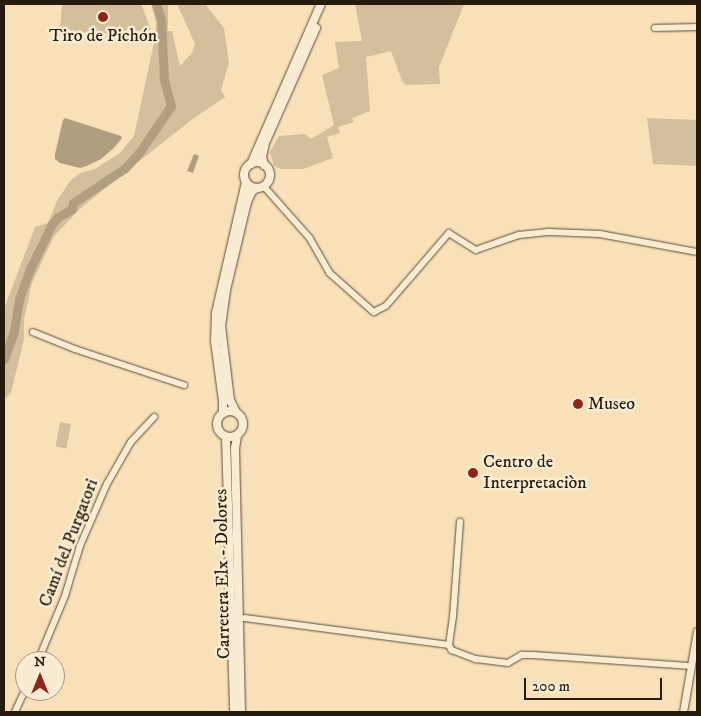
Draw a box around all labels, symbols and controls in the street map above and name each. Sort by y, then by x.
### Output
marker: Tiro de Pichón [97,11,109,23]
place label: Tiro de Pichón [49,25,157,47]
place label: Museo [588,393,635,415]
marker: Museo [572,398,584,410]
place label: Centro de Interpretaciòn [483,452,587,494]
marker: Centro de Interpretaciòn [467,467,479,479]
street label: Camí del Purgatori [35,476,103,610]
street label: Carretera Elx - Dolores [211,489,235,659]
north arrow [15,651,65,701]
text: N [34,653,46,671]
scale bar [526,668,664,700]
text: 200 m [532,677,570,696]

